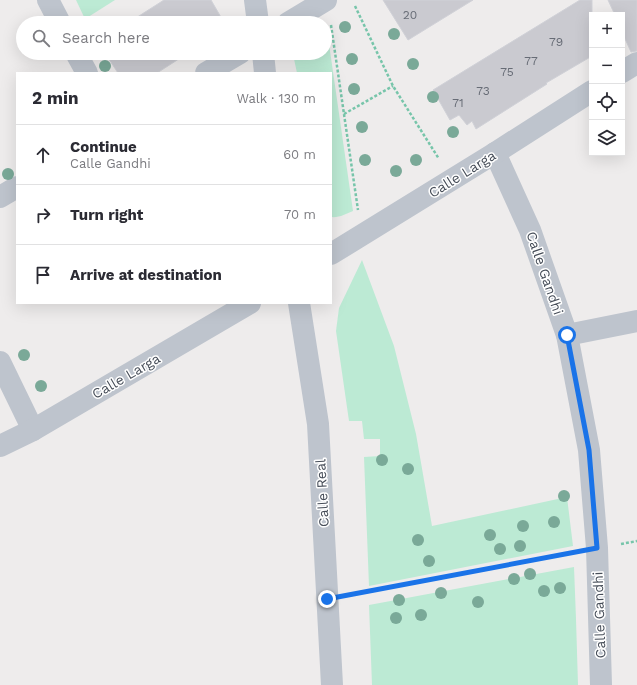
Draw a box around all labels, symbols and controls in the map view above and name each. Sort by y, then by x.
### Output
house number: 20 [403,8,417,22]
map controls [589,12,625,156]
button: + [589,12,625,48]
search box [16,16,332,60]
icon: search [30,27,52,49]
text: Search here [62,29,150,47]
house number: 79 [549,35,563,49]
button: − [589,48,625,84]
house number: 77 [524,54,538,68]
house number: 75 [500,65,514,79]
house number: 73 [476,84,490,98]
button: locate [589,84,625,120]
text: 2 min [32,88,78,108]
text: Walk · 130 m [237,91,316,106]
house number: 71 [452,96,464,110]
button: layers [589,120,625,156]
text: Continue [70,138,137,156]
icon: ahead [32,144,54,166]
text: 60 m [283,147,316,162]
street label: Calle Larga [426,147,499,201]
text: Calle Gandhi [70,156,151,171]
icon: right [32,204,54,226]
text: Turn right [70,206,143,224]
text: 70 m [284,207,316,222]
street label: Calle Gandhi [523,229,567,317]
icon: arrive [32,264,54,286]
text: Arrive at destination [70,266,222,284]
route start [558,326,576,344]
street label: Calle Larga [89,350,163,402]
street label: Calle Real [312,458,332,528]
street label: Calle Gandhi [589,571,609,659]
route end [318,590,336,608]

